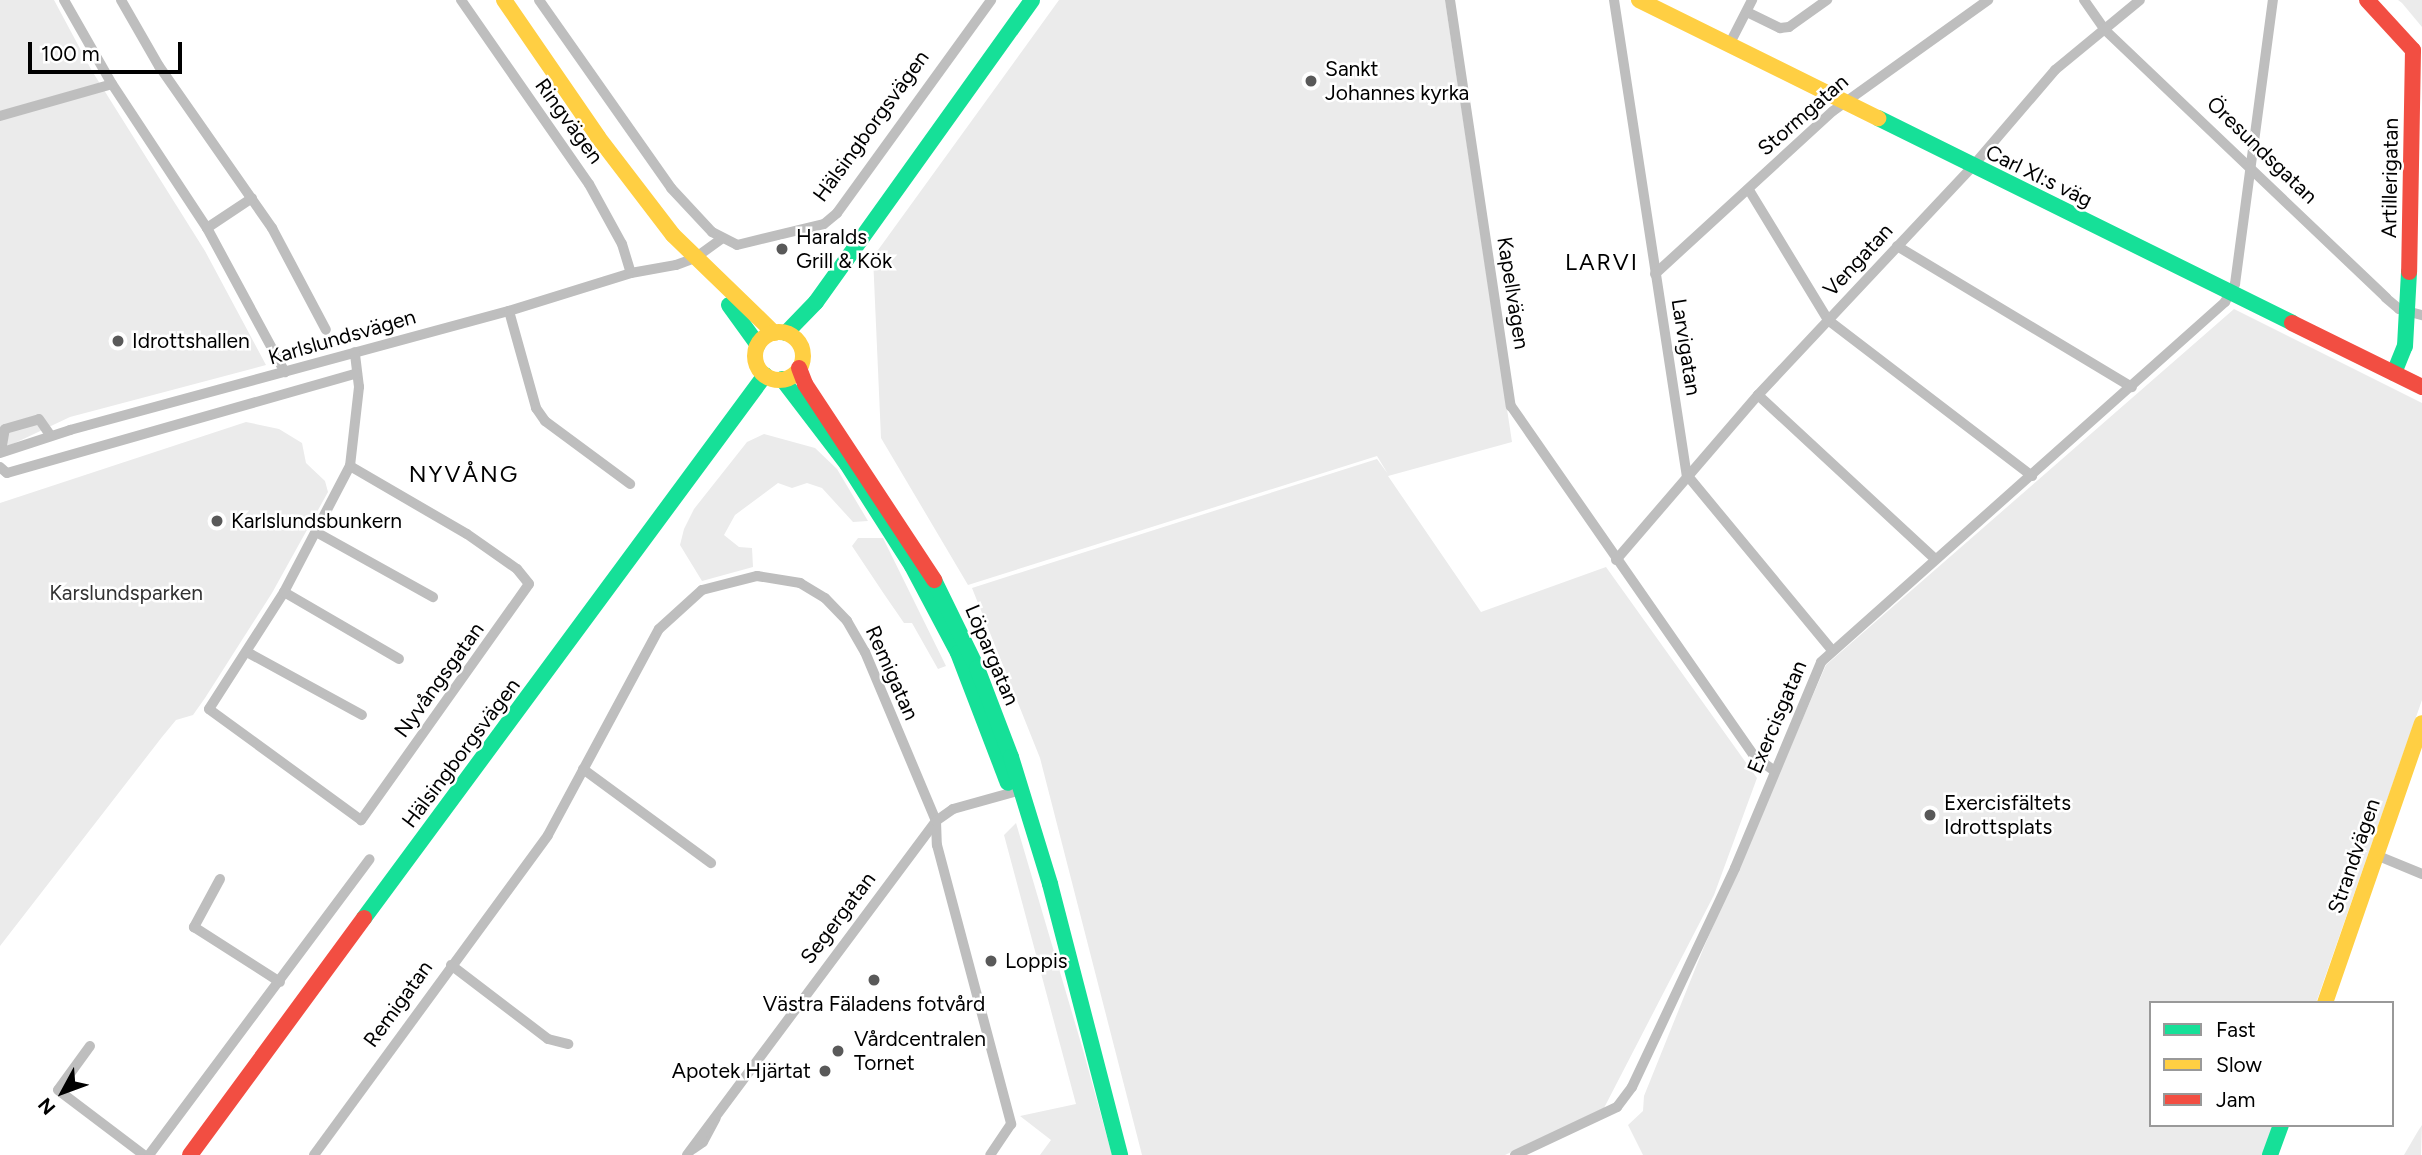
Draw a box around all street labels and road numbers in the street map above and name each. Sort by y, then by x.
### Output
street label: Hälsingborgsvägen [808,46,934,206]
street label: Stormgatan [1753,69,1853,161]
street label: Ringvägen [530,73,608,169]
street label: Öresundsgatan [2202,91,2322,209]
street label: Artillerigatan [2376,118,2404,238]
street label: Carl XI:s väg [1982,139,2096,213]
street label: Vengatan [1818,218,1898,302]
street label: Kapellvägen [1492,235,1534,351]
street label: Larvigatan [1666,297,1706,397]
street label: Karlslundsvägen [265,304,419,370]
street label: Löpargatan [960,601,1024,709]
street label: Nyvångsgatan [389,618,489,742]
street label: Remigatan [860,622,924,724]
street label: Exercisgatan [1742,657,1812,777]
street label: Hälsingborgsvägen [397,673,525,833]
street label: Strandvägen [2323,795,2385,917]
street label: Segergatan [795,867,881,969]
street label: Remigatan [358,956,438,1052]

